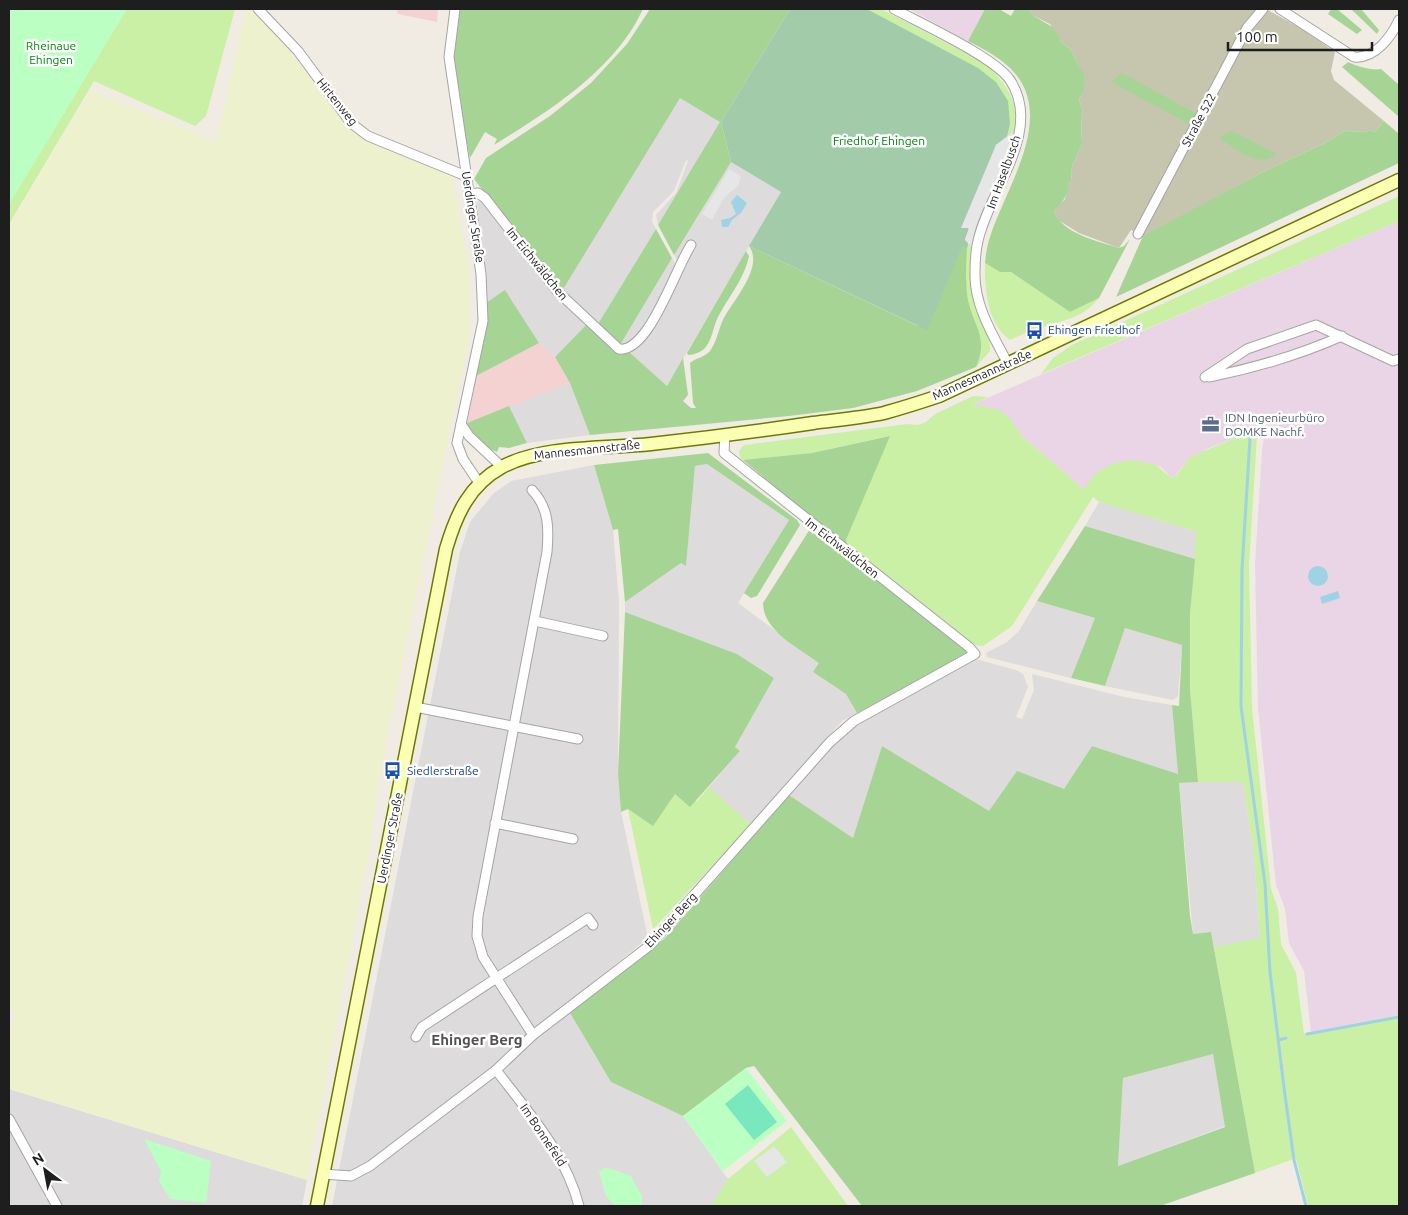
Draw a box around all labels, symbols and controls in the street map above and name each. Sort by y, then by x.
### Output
scale bar [1228,20,1372,52]
text: 100 m [1236,28,1278,45]
park label: Rheinaue Ehingen [26,39,76,66]
street label: Hirtenweg [314,76,360,128]
street label: Straße 522 [1179,91,1218,149]
street label: Im Haselbusch [984,133,1023,210]
park label: Friedhof Ehingen [833,134,925,147]
street label: Uerdinger Straße [460,170,487,264]
street label: Im Eichwäldchen [504,225,571,303]
bus stop icon: Ehingen Friedhof [1024,320,1044,340]
place label: Ehingen Friedhof [1048,323,1141,336]
street label: Mannesmannstraße [930,347,1033,402]
place label: IDN Ingenieurbüro DOMKE Nachf. [1225,411,1325,438]
office icon: IDN Ingenieurbüro DOMKE Nachf. [1201,415,1221,435]
street label: Mannesmannstraße [533,437,641,462]
street label: Im Eichwäldchen [803,515,882,580]
bus stop icon: Siedlerstraße [383,761,403,781]
place label: Siedlerstraße [407,764,479,777]
street label: Uerdinger Straße [374,791,405,885]
street label: Ehinger Berg [642,890,699,950]
district label: Ehinger Berg [431,1031,523,1048]
street label: Im Bonnefeld [518,1101,569,1168]
north arrow [20,1145,70,1195]
text: N [29,1149,47,1169]

